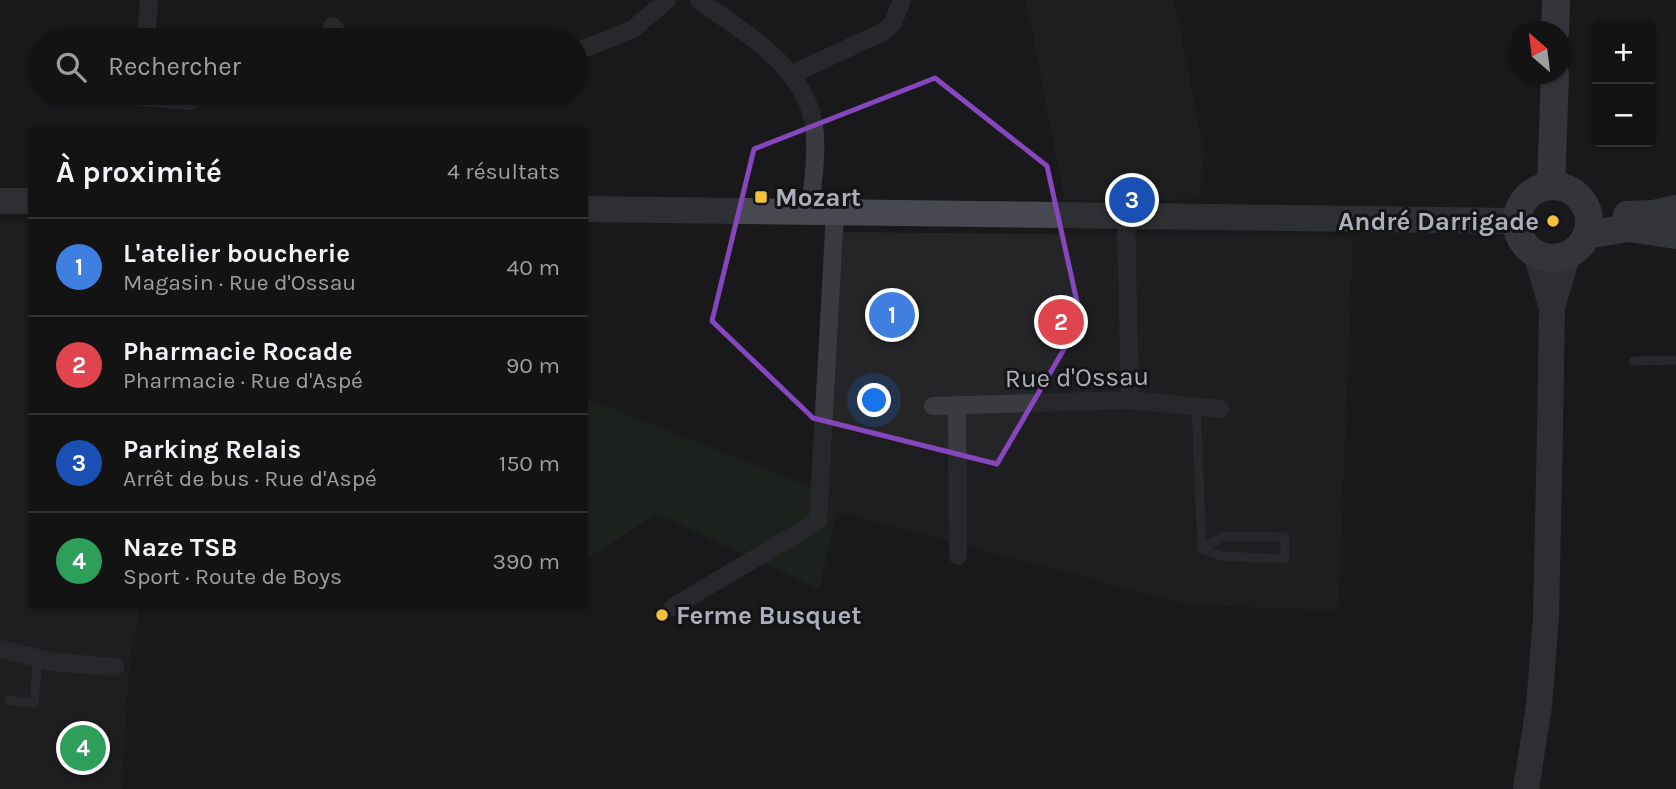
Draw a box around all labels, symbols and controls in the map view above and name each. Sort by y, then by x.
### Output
north arrow [1508,21,1571,84]
map controls [1592,21,1655,147]
button: + [1592,21,1655,84]
search box [28,28,588,105]
icon: search [52,48,90,86]
text: Rechercher [108,51,241,82]
button: − [1592,84,1655,147]
text: À proximité [56,154,222,190]
text: 4 résultats [447,158,560,185]
pin: 3 [1109,174,1155,226]
place label: Mozart [775,182,861,213]
marker: Mozart [753,189,769,205]
place label: André Darrigade [1338,206,1539,237]
marker: André Darrigade [1545,213,1561,229]
text: L'atelier boucherie [123,238,350,269]
text: 1 [75,254,83,281]
text: 40 m [507,254,560,281]
text: Magasin · Rue d'Ossau [123,269,356,296]
pin: 1 [869,289,915,341]
pin: 2 [1038,296,1084,348]
text: Pharmacie Rocade [123,336,352,367]
text: 2 [72,352,86,379]
text: 90 m [506,352,560,379]
street label: Rue d'Ossau [1005,361,1149,394]
text: Pharmacie · Rue d'Aspé [123,367,363,394]
your location [857,383,891,417]
text: Parking Relais [123,434,301,465]
text: 3 [72,450,86,477]
text: 150 m [499,450,560,477]
text: Arrêt de bus · Rue d'Aspé [123,465,377,492]
text: Naze TSB [123,532,237,563]
text: 4 [72,548,86,575]
text: 390 m [492,548,560,575]
text: Sport · Route de Boys [123,563,342,590]
place label: Ferme Busquet [676,600,861,631]
marker: Ferme Busquet [654,607,670,623]
pin: 4 [60,722,106,774]

